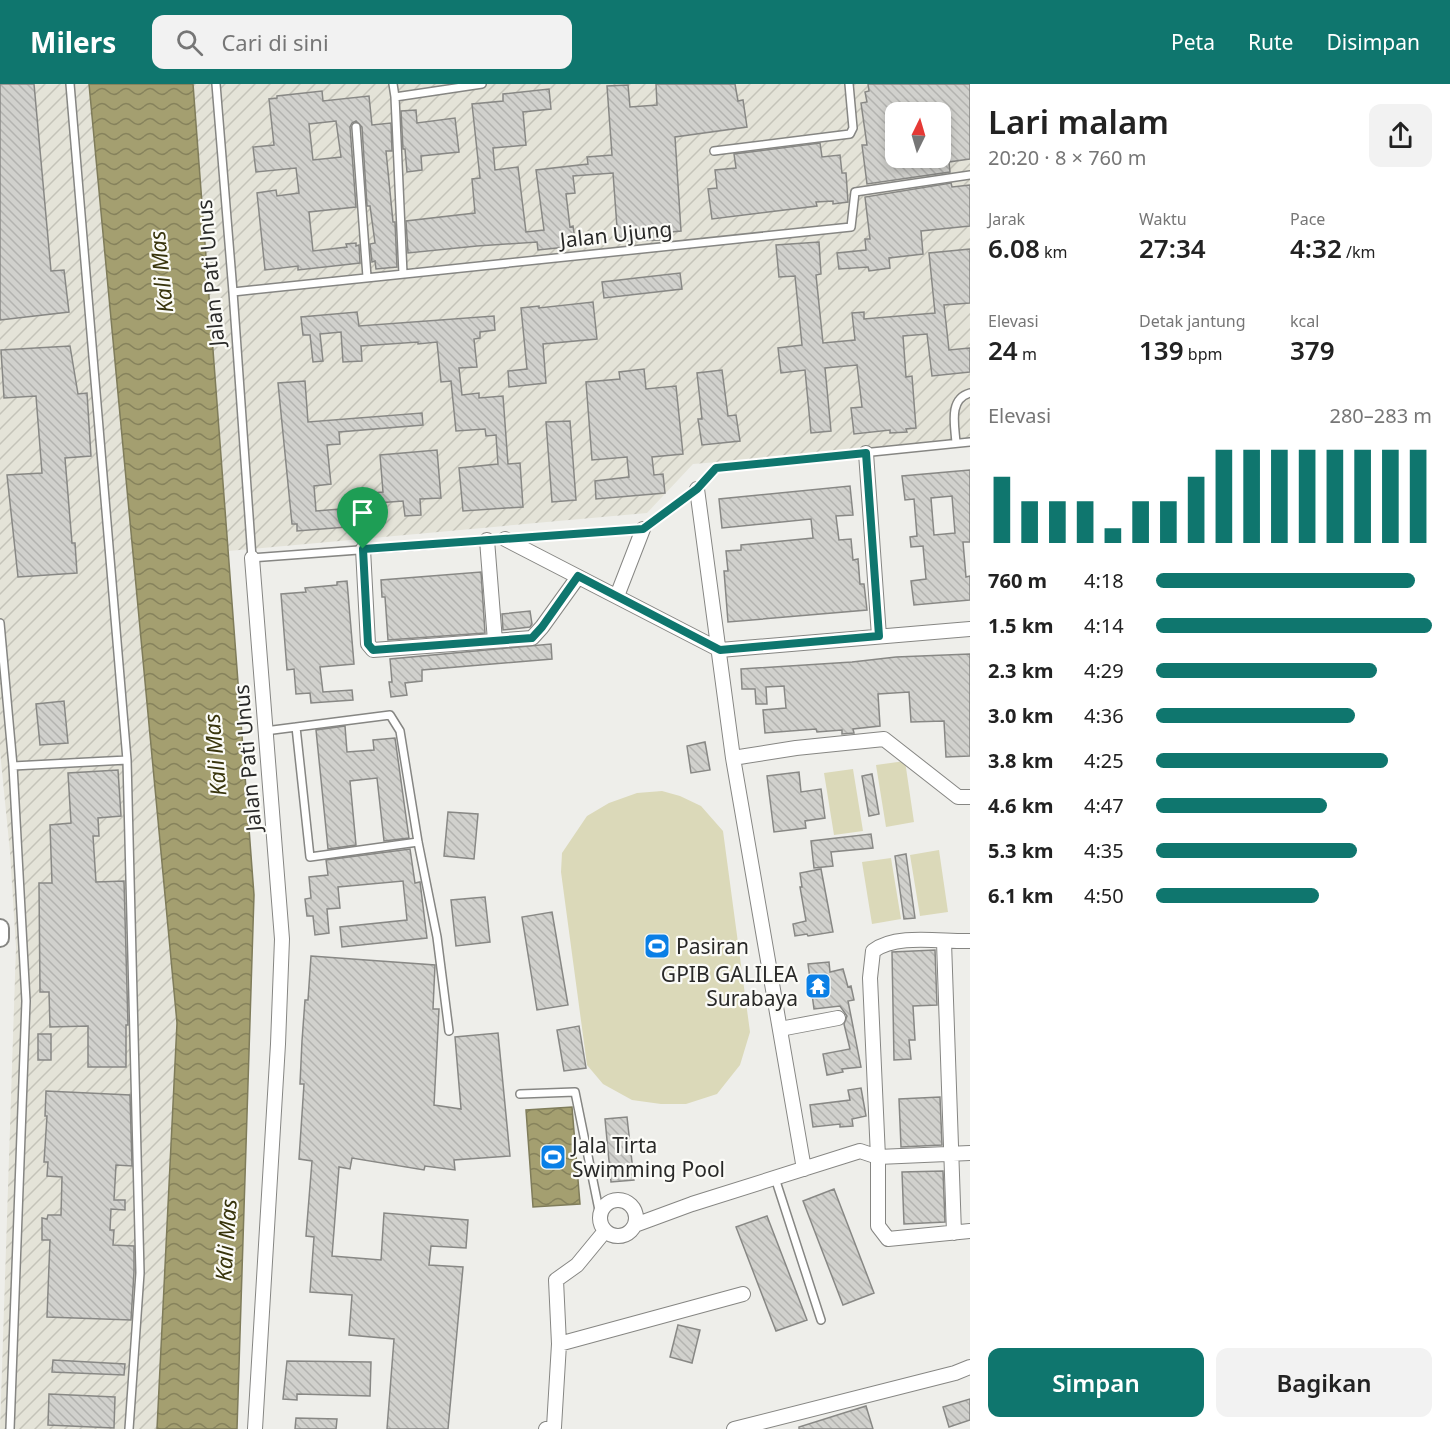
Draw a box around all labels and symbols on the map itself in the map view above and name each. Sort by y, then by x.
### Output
north arrow [885,102,951,168]
street label: Jalan Pati Unus [190,198,231,350]
street label: Jalan Ujung [556,214,674,254]
water label: Kali Mas [141,229,179,315]
pin [337,487,388,549]
street label: Jalan Pati Unus [227,683,268,835]
water label: Kali Mas [195,712,233,797]
sports icon: Pasiran [642,931,672,961]
place label: Pasiran [676,932,749,960]
place label: GPIB GALILEA Surabaya [661,960,799,1012]
temple icon: GPIB GALILEA Surabaya [803,971,833,1001]
place label: Jala Tirta Swimming Pool [570,1131,725,1183]
sports icon: Jala Tirta Swimming Pool [538,1142,568,1172]
water label: Kali Mas [207,1197,243,1282]

